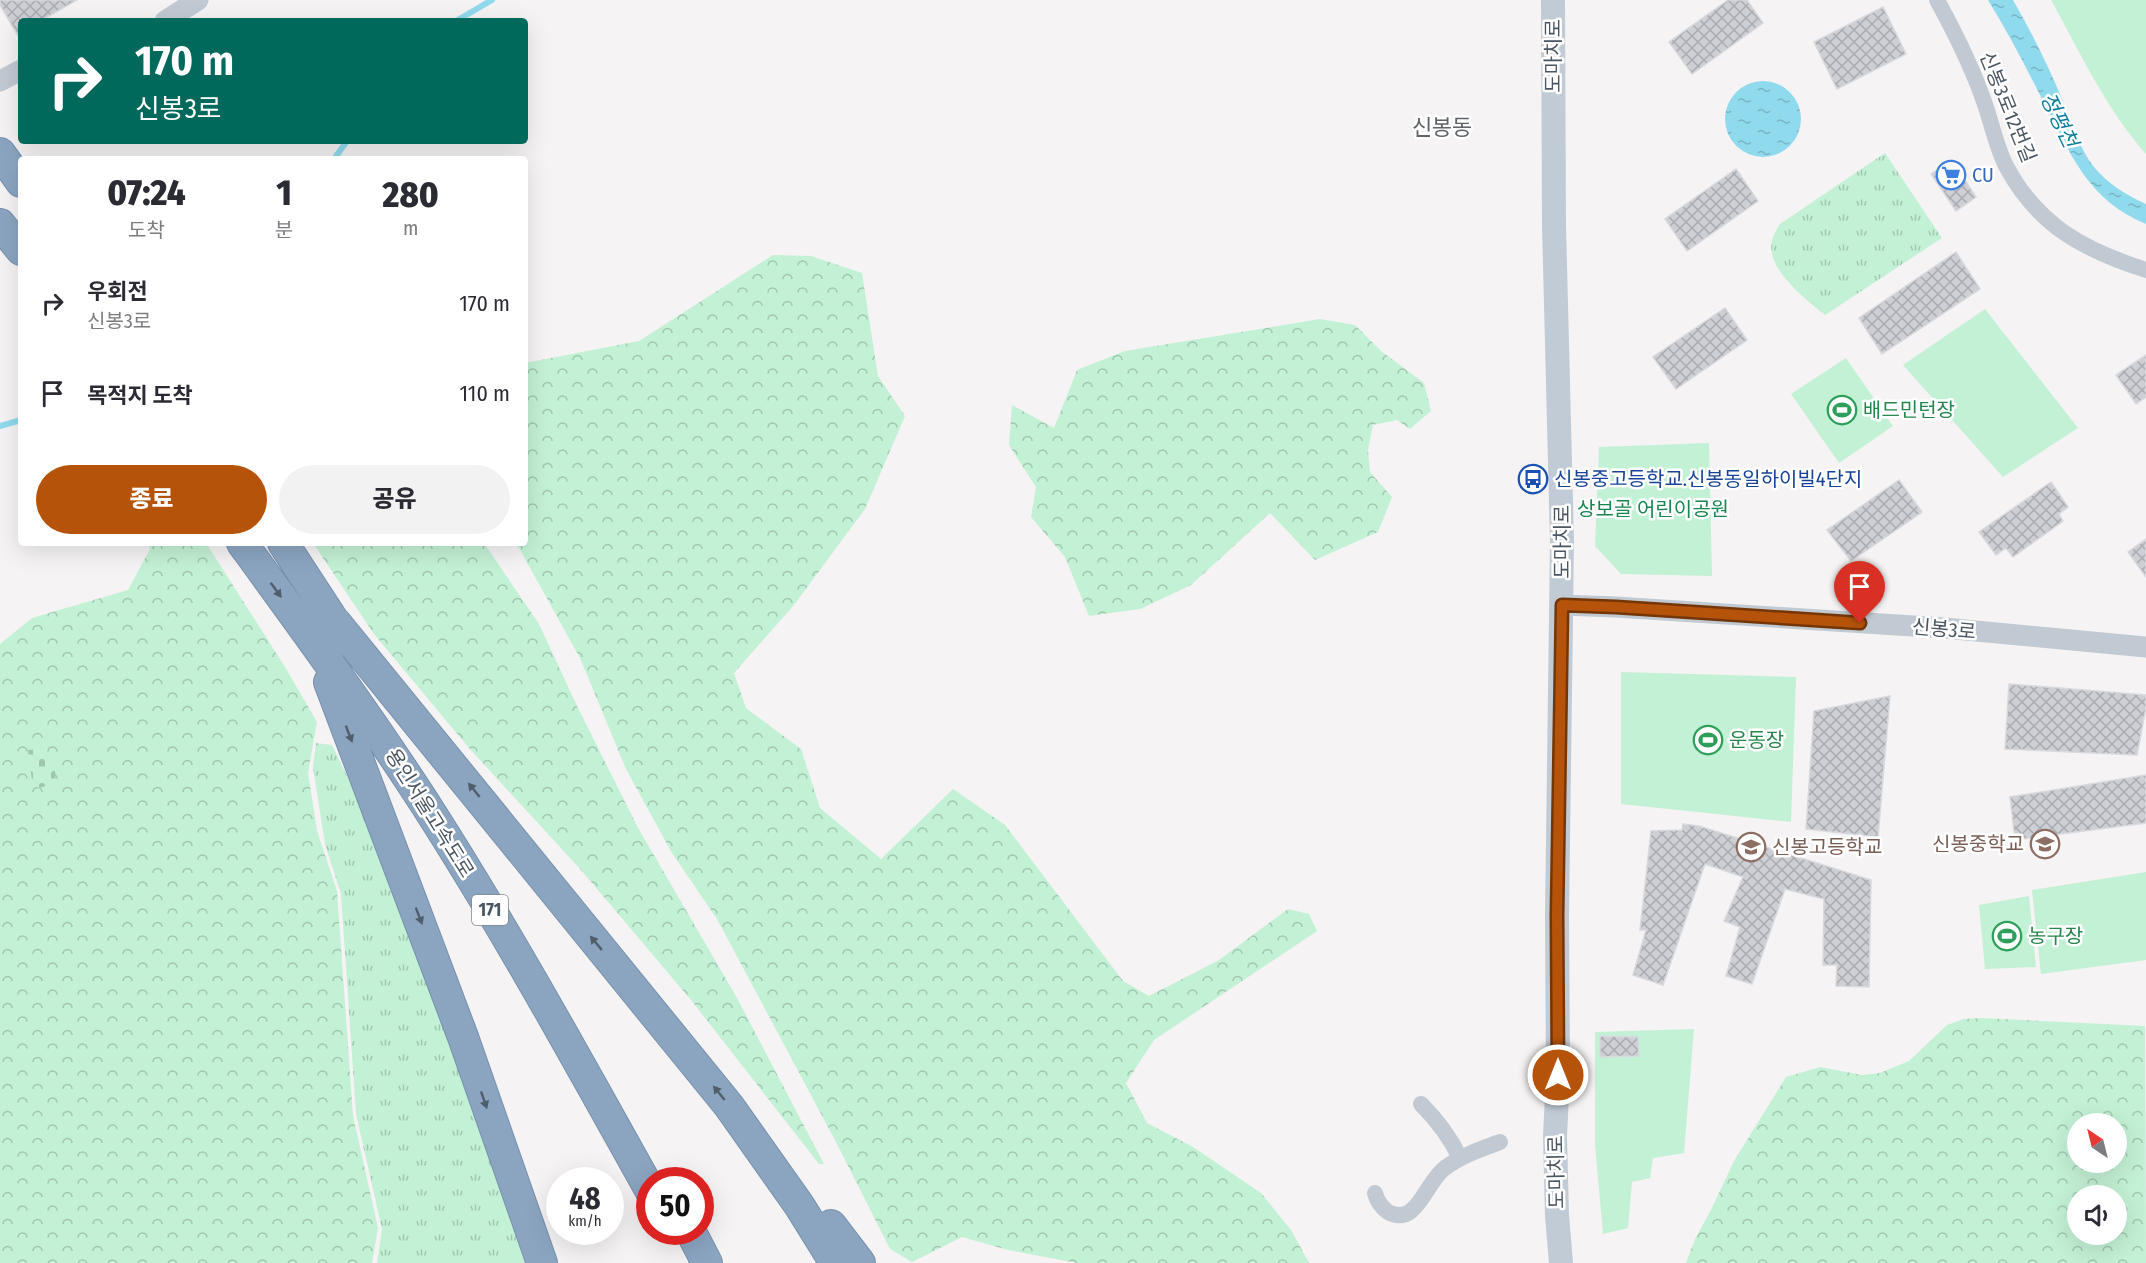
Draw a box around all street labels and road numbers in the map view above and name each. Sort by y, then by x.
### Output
street label: 도마치로 [1541,19,1565,93]
street label: 신봉3로12번길 [1975,48,2041,166]
street label: 도마치로 [1550,505,1574,579]
street label: 신봉3로 [1911,614,1977,644]
street label: 용인서울고속도로 [381,744,479,882]
road number: 171 [472,895,508,925]
street label: 도마치로 [1543,1135,1569,1209]

